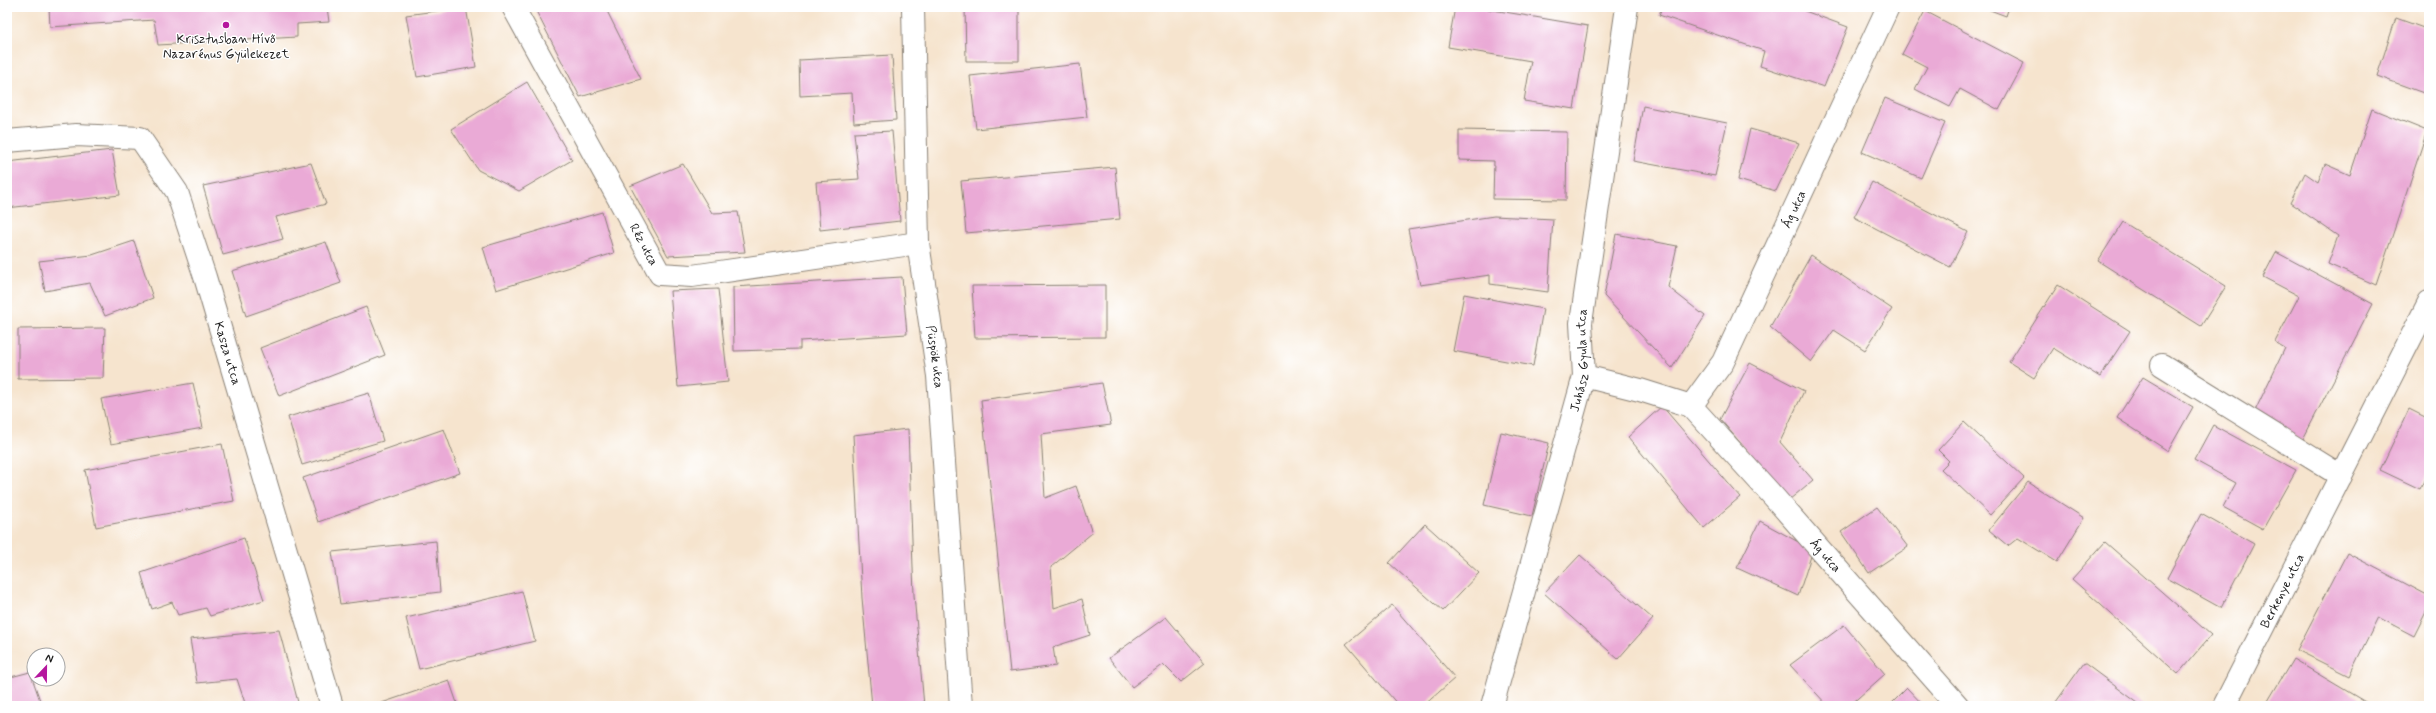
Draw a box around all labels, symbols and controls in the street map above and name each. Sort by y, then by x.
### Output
marker: Krisztusban Hívő Nazarénus Gyülekezet [221,20,231,30]
place label: Krisztusban Hívő Nazarénus Gyülekezet [163,31,289,63]
street label: Ág utca [1777,188,1810,231]
street label: Réz utca [625,220,662,268]
street label: Juhász Gyula utca [1566,307,1593,414]
street label: Kasza utca [210,320,245,388]
street label: Püspök utca [922,324,947,389]
street label: Ág utca [1806,534,1845,576]
street label: Berkenye utca [2256,551,2308,631]
north arrow [26,647,66,687]
text: N [43,651,55,667]

